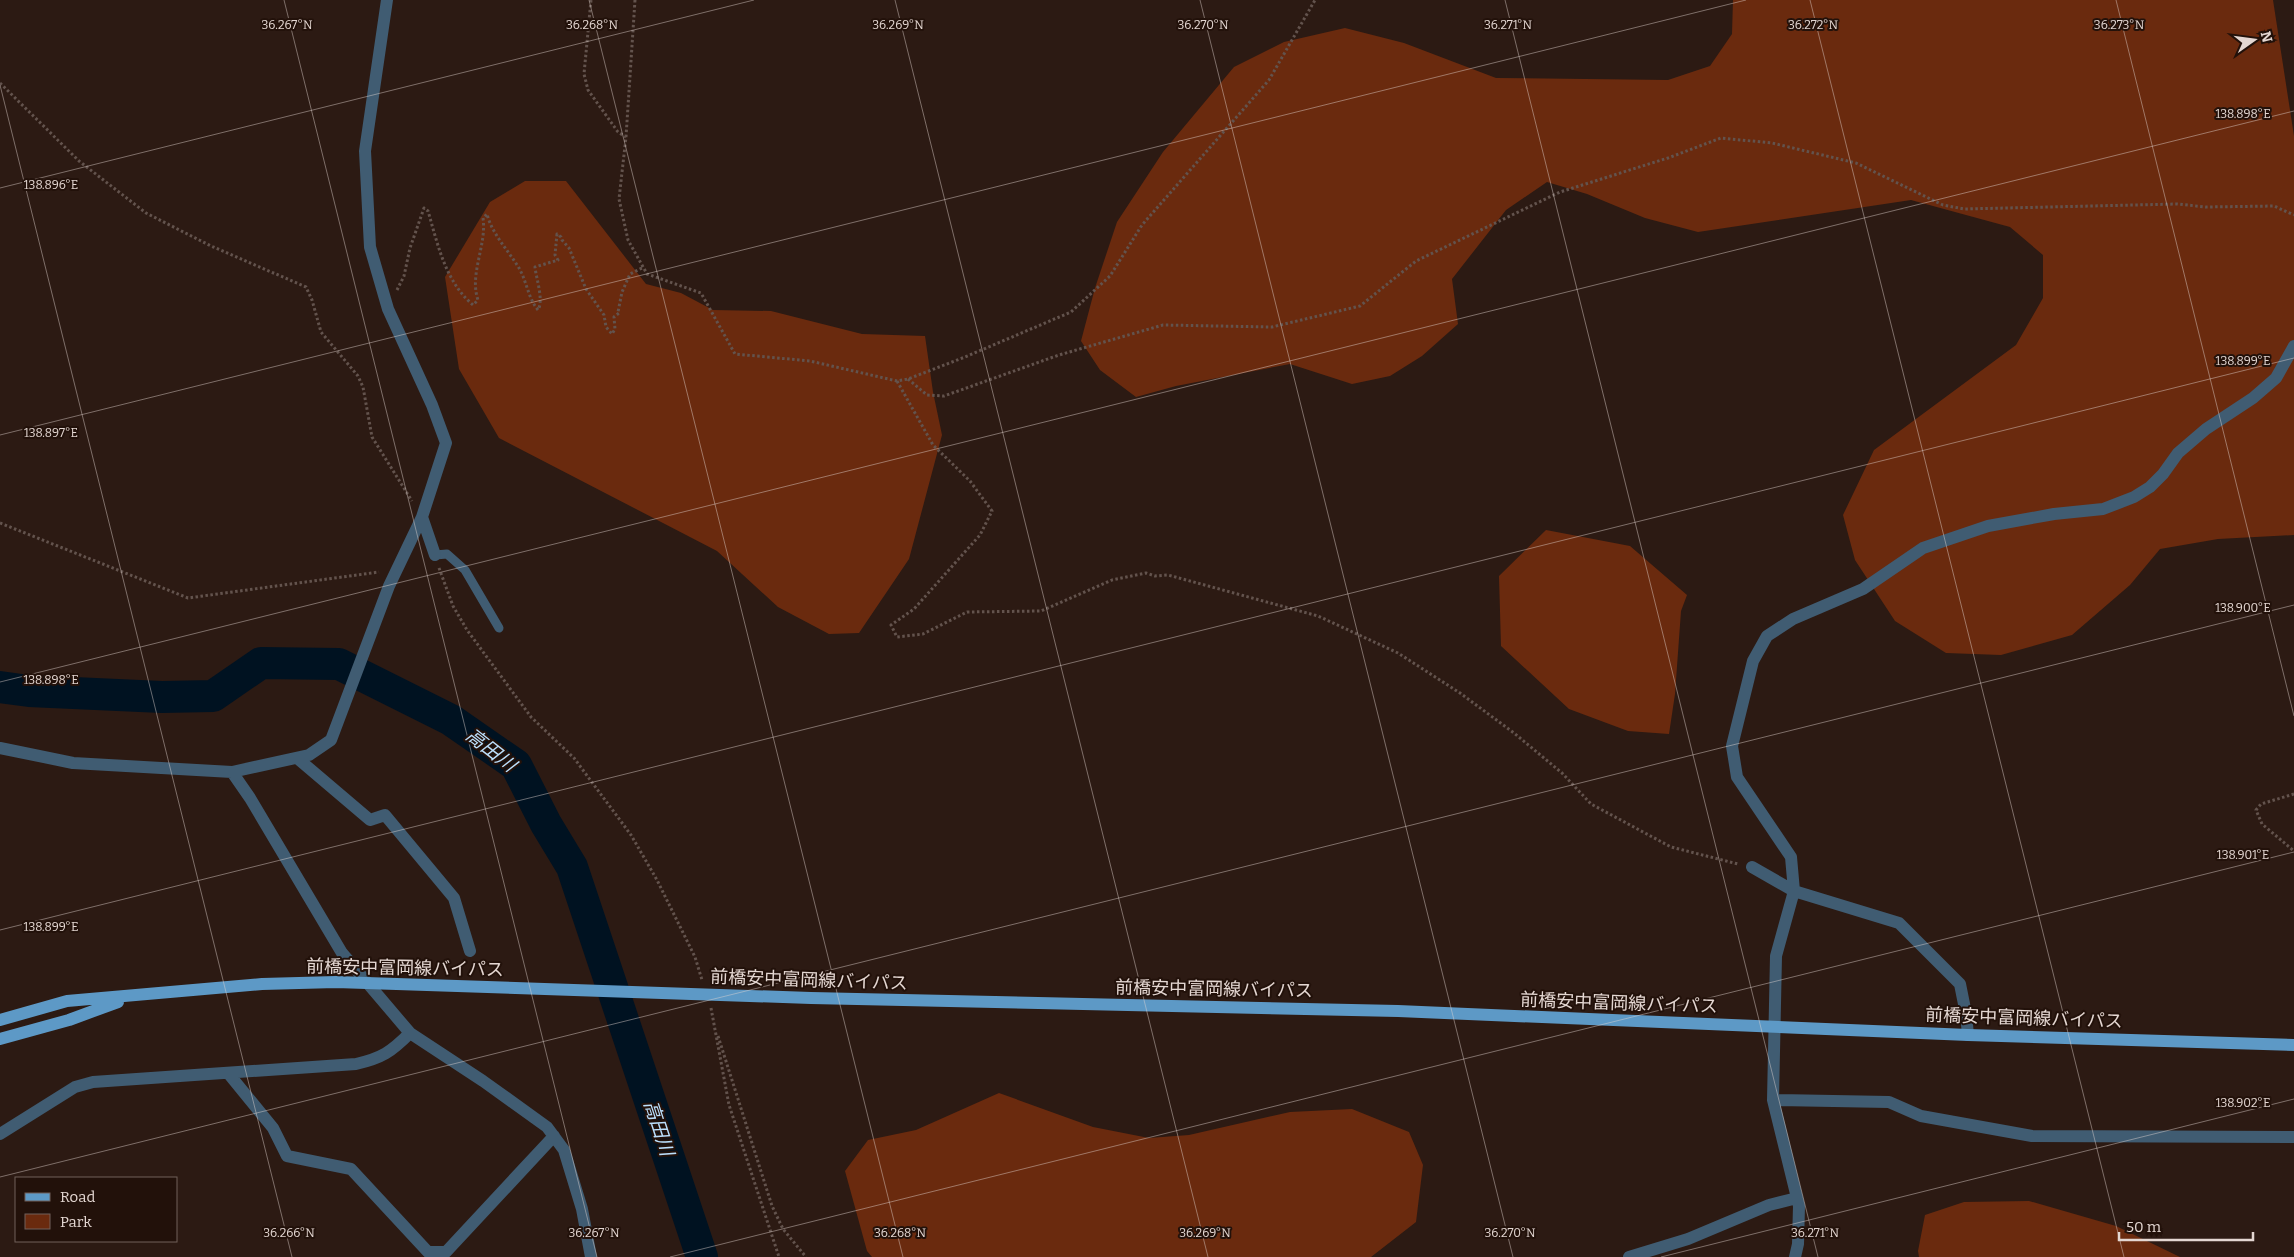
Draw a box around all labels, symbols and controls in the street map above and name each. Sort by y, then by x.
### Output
north arrow [2229,15,2279,65]
text: 36.267°N [261,18,313,32]
text: 36.268°N [566,18,619,32]
text: 36.269°N [872,18,924,32]
text: 36.270°N [1177,18,1229,32]
text: 36.271°N [1484,18,1533,32]
text: 36.272°N [1788,18,1839,32]
text: 36.273°N [2094,18,2145,32]
text: N [2257,30,2276,44]
text: 138.898°E [2215,107,2271,121]
text: 138.896°E [24,178,78,192]
text: 138.899°E [2216,354,2270,368]
text: 138.897°E [24,426,78,440]
text: 138.900°E [2215,601,2271,615]
text: 138.898°E [23,673,79,687]
water label: 高田川 [461,723,522,778]
text: 138.901°E [2217,848,2269,862]
text: 138.899°E [24,920,78,934]
street label: 前橋安中富岡線バイパス [306,955,504,981]
street label: 前橋安中富岡線バイパス [710,966,908,994]
street label: 前橋安中富岡線バイパス [1115,976,1313,1002]
street label: 前橋安中富岡線バイパス [1520,989,1718,1017]
street label: 前橋安中富岡線バイパス [1925,1004,2123,1032]
text: 138.902°E [2216,1096,2270,1110]
water label: 高田川 [639,1097,679,1161]
legend [15,1177,178,1242]
text: Road [60,1188,95,1206]
scale bar [2119,1210,2253,1242]
text: Park [60,1213,92,1231]
text: 50 m [2126,1218,2162,1236]
text: 36.266°N [263,1226,315,1240]
text: 36.267°N [568,1226,620,1240]
text: 36.268°N [874,1226,927,1240]
text: 36.269°N [1179,1226,1231,1240]
text: 36.270°N [1484,1226,1536,1240]
text: 36.271°N [1791,1226,1840,1240]

